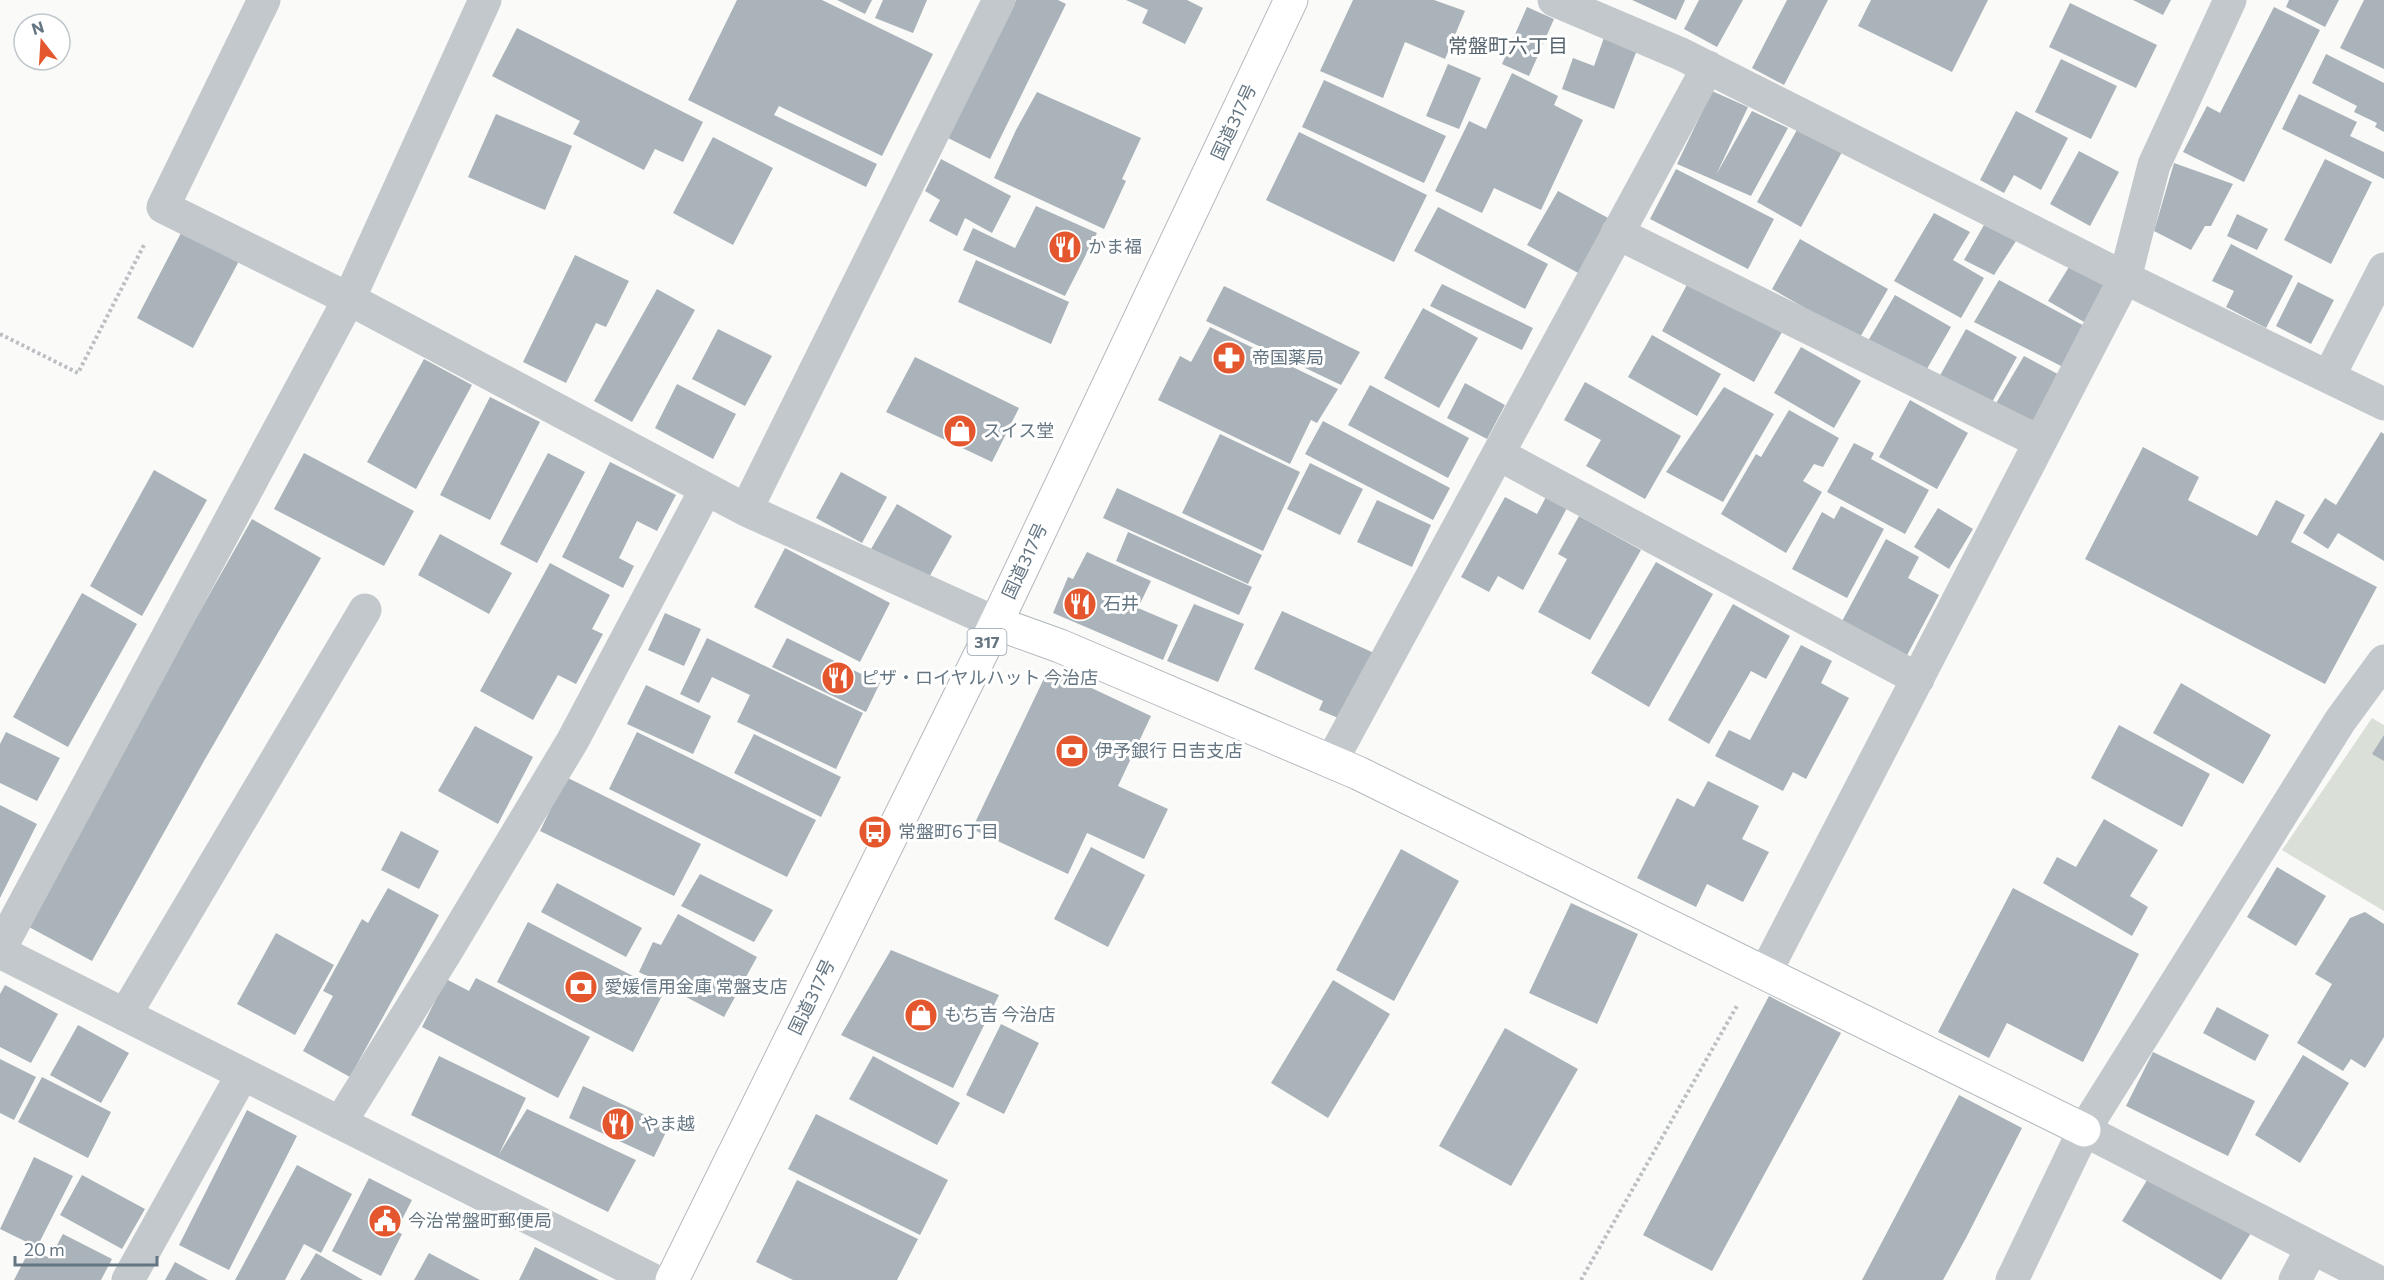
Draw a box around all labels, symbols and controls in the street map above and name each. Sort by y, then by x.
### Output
north arrow [12,12,72,72]
text: N [29,16,46,38]
district label: 常盤町六丁目 [1448,33,1568,57]
street label: 国道317号 [1206,80,1260,163]
restaurant icon: かま福 [1047,229,1083,265]
place label: かま福 [1088,235,1142,257]
pharmacy icon: 帝国薬局 [1211,340,1247,376]
place label: 帝国薬局 [1252,346,1324,368]
shop icon: スイス堂 [942,413,978,449]
place label: スイス堂 [983,419,1054,441]
street label: 国道317号 [997,519,1051,602]
restaurant icon: 石井 [1062,586,1098,622]
place label: 石井 [1103,592,1139,614]
road number: 317 [968,629,1006,655]
restaurant icon: ピザ・ロイヤルハット 今治店 [820,660,856,696]
place label: ピザ・ロイヤルハット 今治店 [861,666,1098,688]
bank icon: 伊予銀行 日吉支店 [1054,733,1090,769]
place label: 伊予銀行 日吉支店 [1095,739,1242,761]
bus stop icon: 常盤町6丁目 [857,814,893,850]
place label: 常盤町6丁目 [898,820,999,842]
street label: 国道317号 [783,955,839,1038]
bank icon: 愛媛信用金庫 常盤支店 [563,969,599,1005]
place label: 愛媛信用金庫 常盤支店 [604,975,787,997]
shop icon: もち吉 今治店 [903,997,939,1033]
place label: もち吉 今治店 [944,1003,1055,1025]
restaurant icon: やま越 [600,1106,636,1142]
place label: やま越 [641,1112,695,1134]
public building icon: 今治常盤町郵便局 [367,1203,403,1239]
place label: 今治常盤町郵便局 [408,1209,552,1231]
scale bar [15,1229,158,1267]
text: 20 m [24,1238,65,1260]

